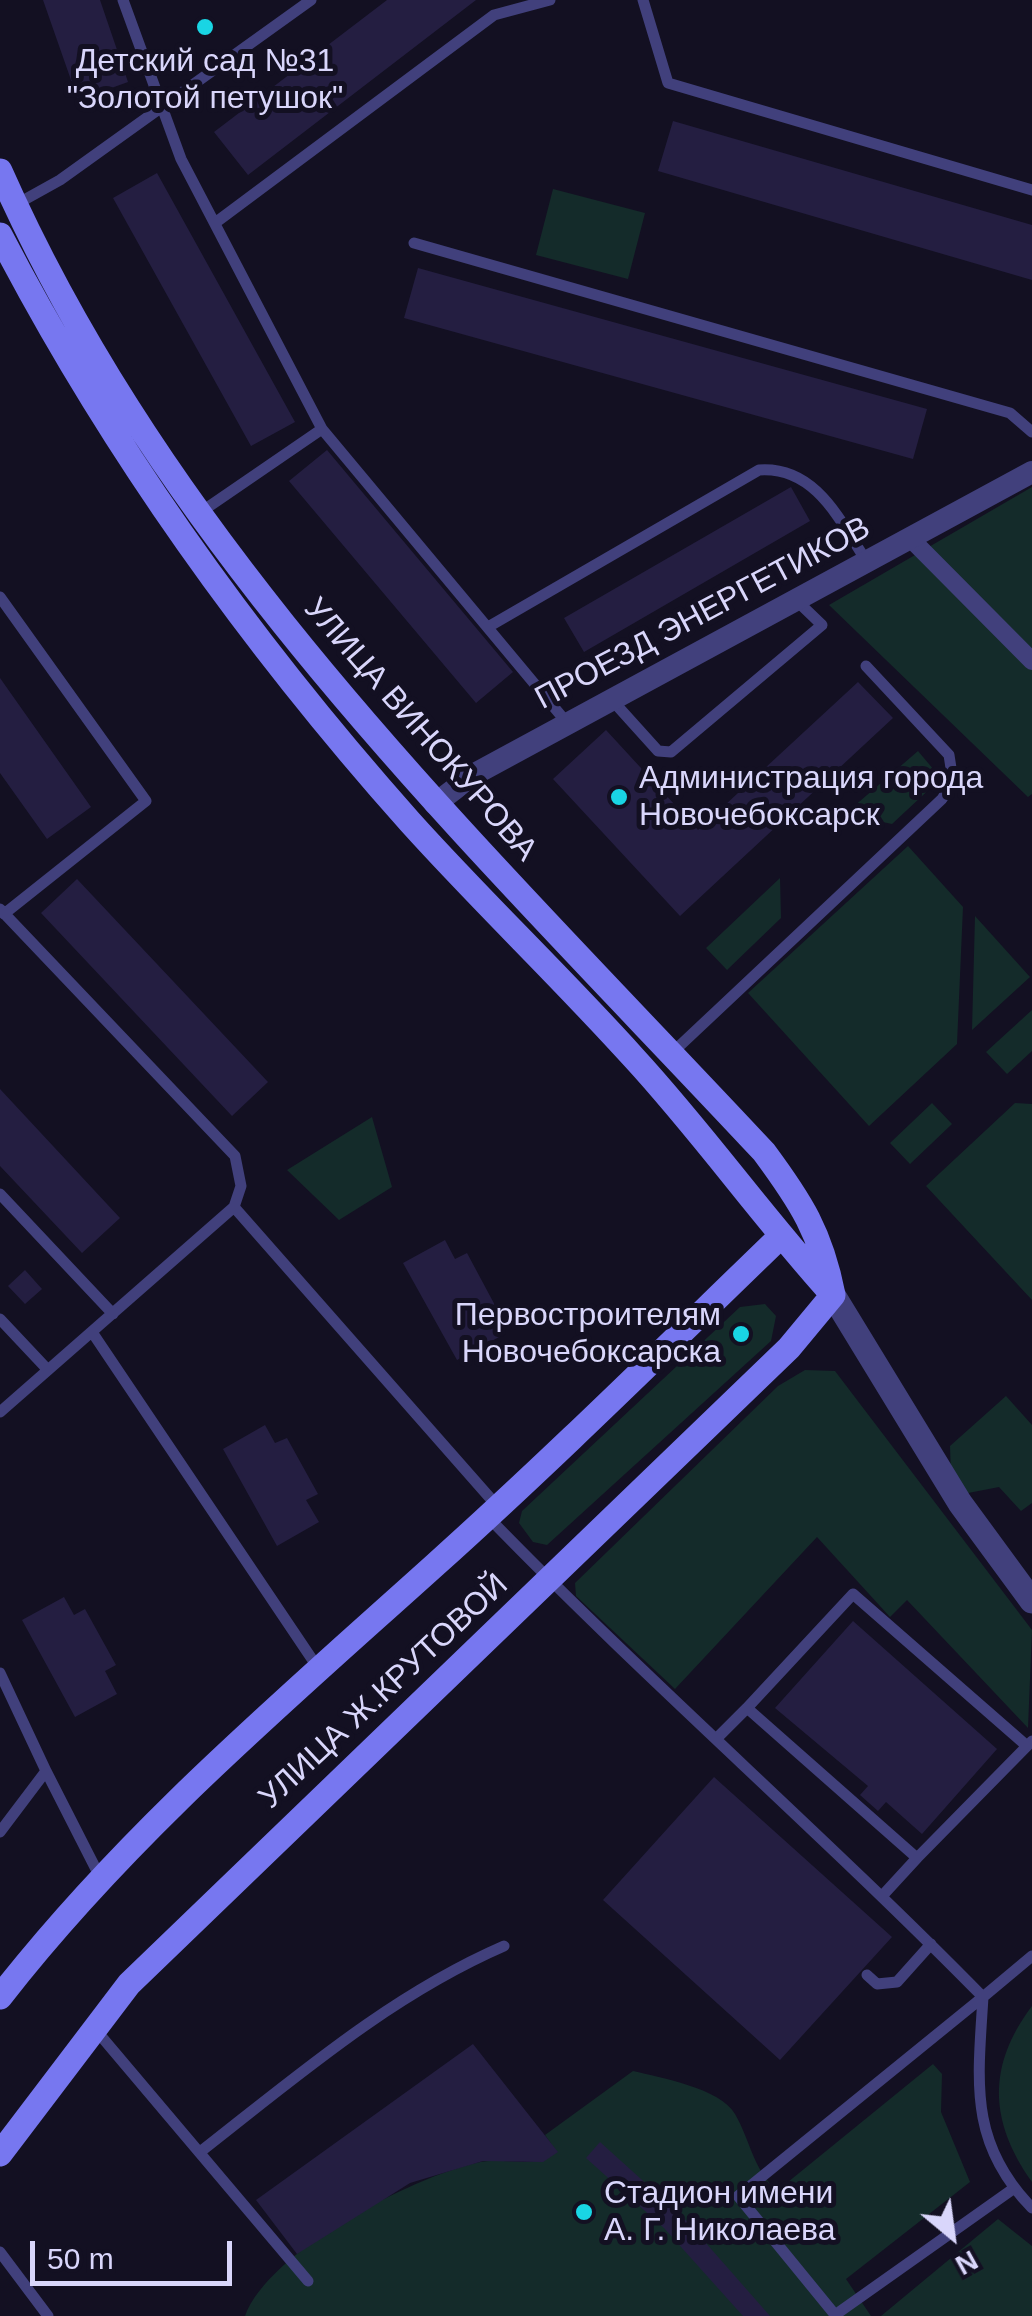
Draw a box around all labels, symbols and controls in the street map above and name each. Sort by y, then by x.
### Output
marker: Детский сад №31 "Золотой петушок" [194,16,216,38]
place label: Детский сад №31 "Золотой петушок" [67,43,343,118]
street label: ПРОЕЗД ЭНЕРГЕТИКОВ [529,509,877,719]
street label: УЛИЦА ВИНОКУРОВА [295,591,545,869]
place label: Администрация города Новочебоксарск [639,760,983,835]
marker: Администрация города Новочебоксарск [608,786,630,808]
place label: Первостроителям Новочебоксарска [455,1297,721,1372]
marker: Первостроителям Новочебоксарска [730,1323,752,1345]
street label: УЛИЦА Ж.КРУТОВОЙ [252,1567,516,1817]
place label: Стадион имени А. Г. Николаева [604,2175,835,2250]
north arrow [902,2186,1002,2286]
marker: Стадион имени А. Г. Николаева [573,2201,595,2223]
scale bar [35,2221,238,2283]
text: 50 m [47,2242,114,2275]
text: N [950,2244,983,2281]

